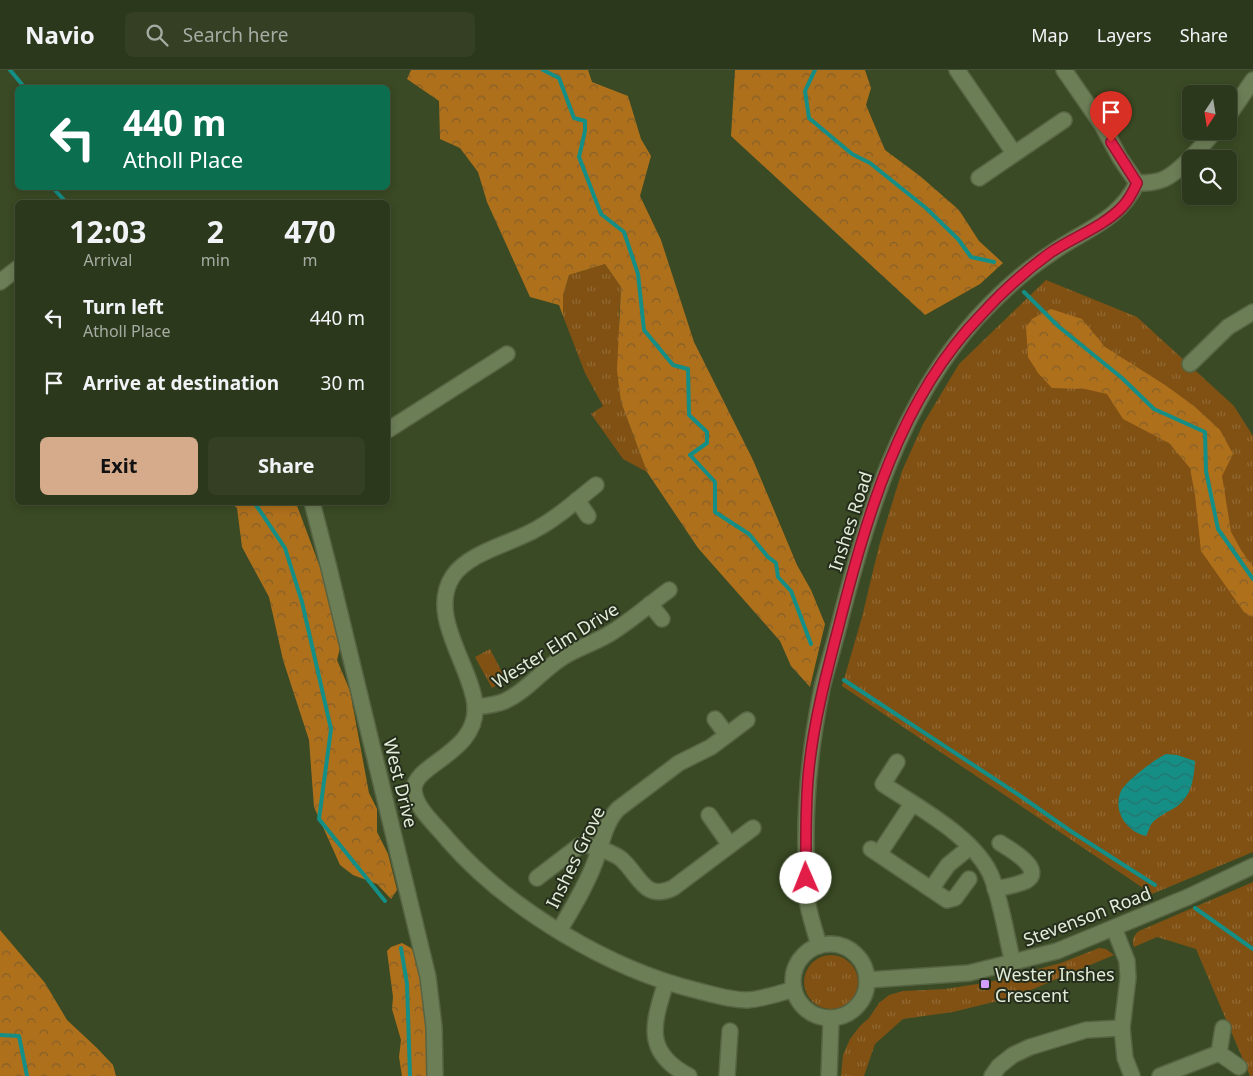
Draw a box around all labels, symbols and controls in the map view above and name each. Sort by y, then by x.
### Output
search box [125,12,475,57]
text: Navio [25,18,95,51]
icon: search [143,21,171,49]
text: Search here [183,22,289,48]
text: Map [1031,23,1069,47]
text: Layers [1097,23,1152,47]
text: Share [1180,23,1228,47]
north arrow [1182,85,1238,140]
map controls [1182,85,1237,205]
pin [1090,91,1132,142]
icon: arrive [1097,98,1125,126]
text: 440 m [123,99,226,146]
icon: left [40,105,105,170]
text: Atholl Place [123,144,243,174]
button: search [1182,150,1237,205]
text: 12:03 [69,211,146,252]
text: 2 [207,211,224,252]
text: 470 [284,211,336,252]
text: Arrival [83,249,132,271]
text: min [201,249,230,271]
text: m [302,249,317,271]
text: Turn left [83,294,164,320]
icon: left [40,304,68,332]
text: 440 m [310,305,365,331]
text: Atholl Place [83,320,170,342]
icon: arrive [40,369,68,397]
text: Arrive at destination [83,370,279,396]
text: 30 m [321,370,365,396]
button: Exit [40,437,198,495]
button: Share [208,437,365,495]
street label: Inshes Road [823,468,877,574]
street label: Wester Elm Drive [487,597,623,693]
street label: West Drive [378,736,424,830]
street label: Inshes Grove [540,802,610,912]
position arrow [779,851,831,903]
street label: Stevenson Road [1020,881,1154,951]
place label: Wester Inshes Crescent [995,962,1115,1007]
marker: Wester Inshes Crescent [979,978,991,990]

